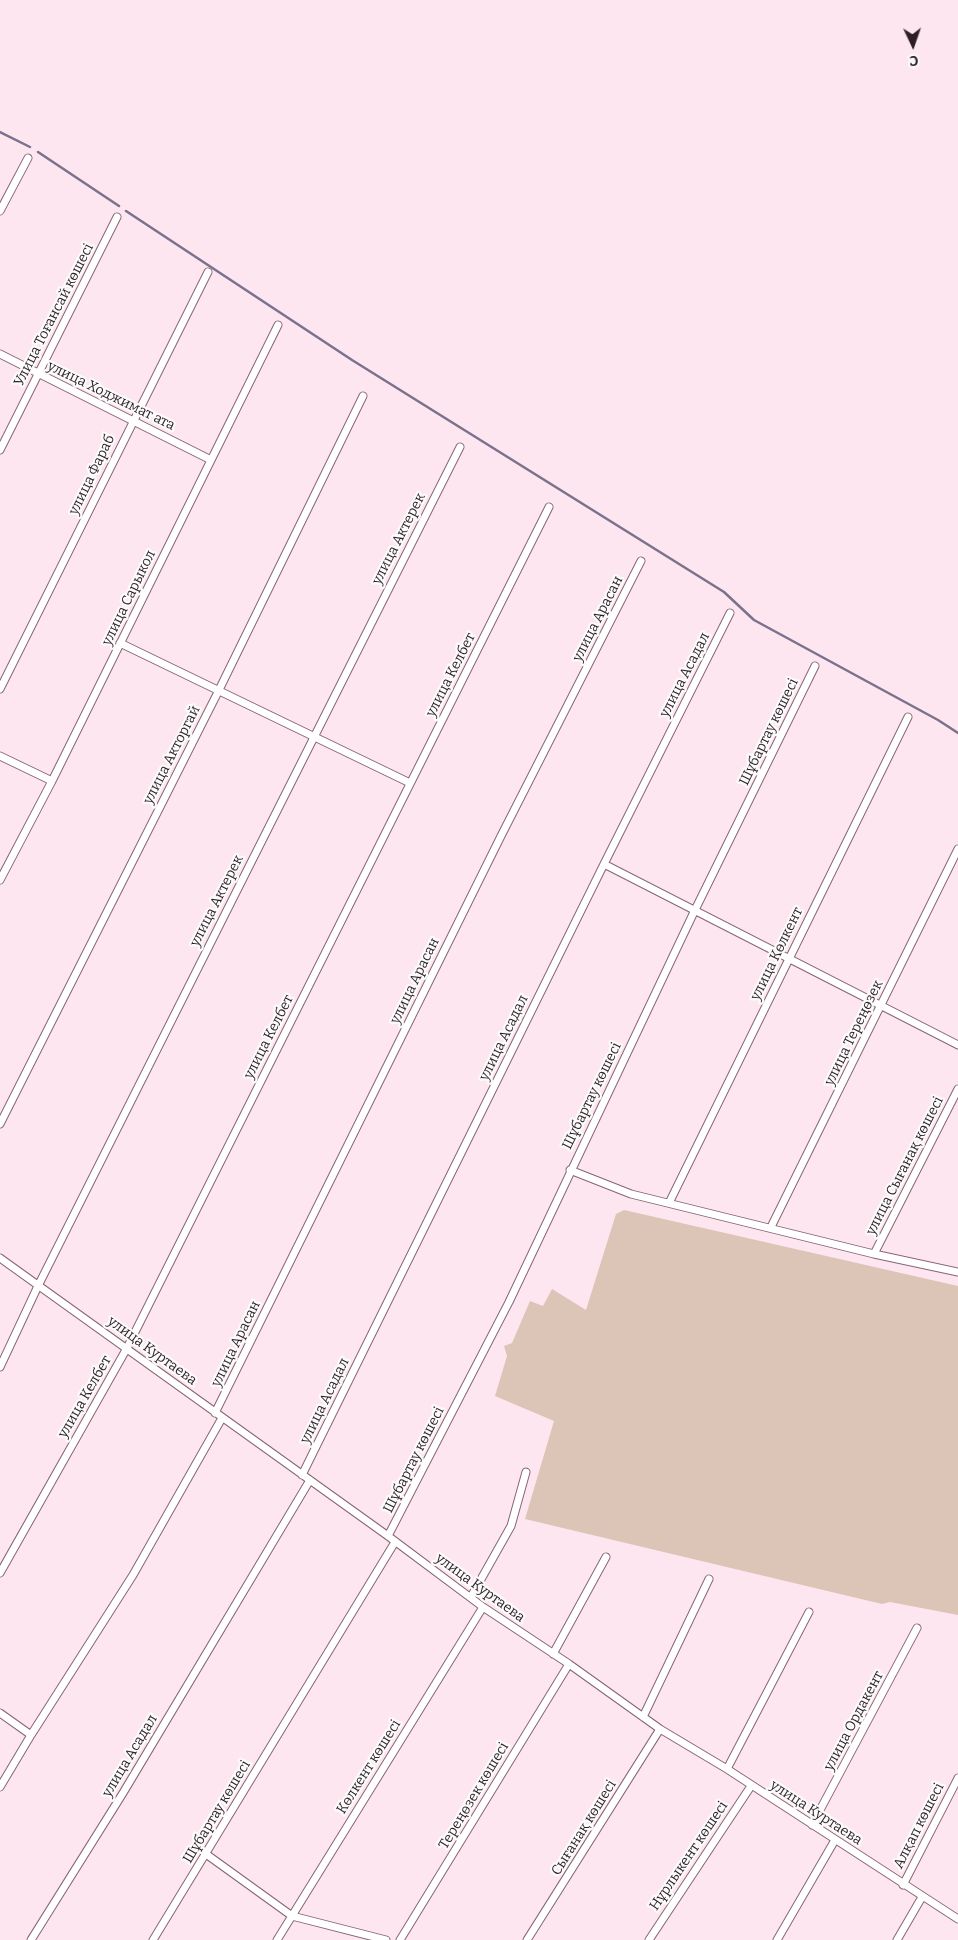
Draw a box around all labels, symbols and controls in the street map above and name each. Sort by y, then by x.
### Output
north arrow [888,20,938,70]
text: С [909,52,919,69]
street label: Улица Тоғансай көшесі [11,241,97,389]
street label: улица Ходжимат ата [45,358,177,434]
street label: улица Фараб [65,432,119,518]
street label: улица Актерек [369,490,429,588]
street label: улица Сарыкол [99,548,159,648]
street label: улица Арасан [569,573,627,665]
street label: улица Келбет [423,630,479,720]
street label: улица Асадал [656,630,714,720]
street label: Шұбартау көшесі [736,676,802,788]
street label: улица Акторгай [140,703,204,807]
street label: улица Актерек [187,852,247,950]
street label: улица Көлкент [747,905,807,1003]
street label: улица Арасан [387,935,443,1027]
street label: улица Тереңөзек [821,977,887,1089]
street label: улица Келбет [241,992,297,1082]
street label: улица Асадал [476,992,532,1084]
street label: Шұбартау көшесі [559,1040,625,1152]
street label: улица Сығанақ көшесі [863,1094,947,1238]
street label: улица Арасан [208,1298,264,1390]
street label: улица Куртаева [104,1313,200,1389]
street label: улица Келбет [55,1353,115,1441]
street label: улица Асадал [297,1355,353,1447]
street label: Шұбартау көшесі [380,1404,448,1516]
street label: улица Куртаева [432,1550,528,1626]
street label: улица Ордакент [821,1668,887,1774]
street label: улица Асадал [99,1712,161,1800]
street label: Көлкент көшесі [333,1717,405,1817]
street label: Тереңөзек көшесі [436,1740,512,1852]
street label: Шұбартау көшесі [180,1758,254,1866]
street label: Сығанақ көшесі [548,1777,620,1879]
street label: улица Куртаева [767,1777,865,1849]
street label: Алқап көшесі [890,1780,948,1872]
street label: Нұрлыкент көшесі [646,1798,732,1914]

